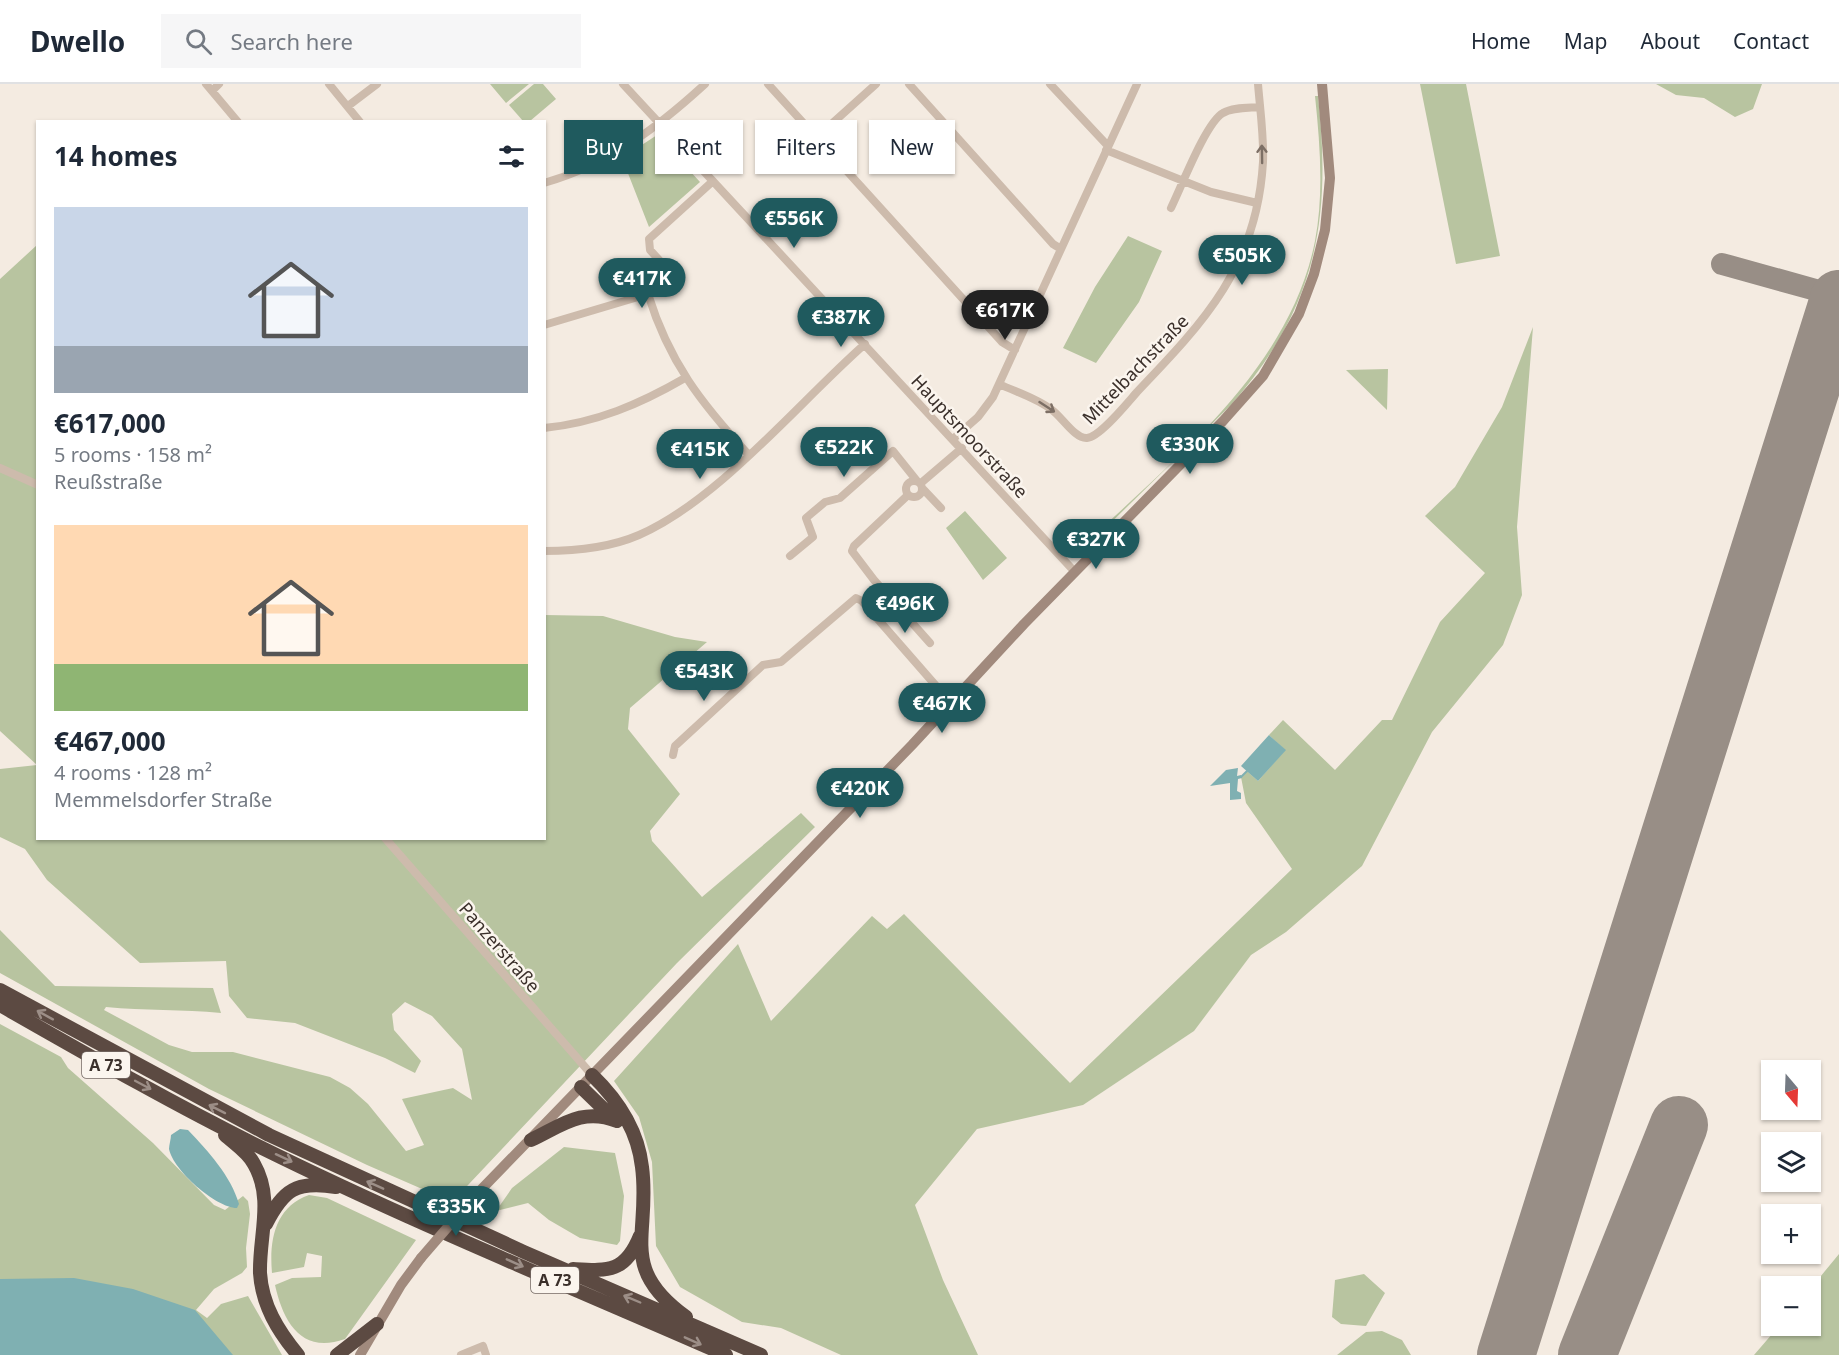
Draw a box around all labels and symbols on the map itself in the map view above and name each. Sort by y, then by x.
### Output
one-way arrow [1256,144,1268,164]
pin: €556K [752,198,836,249]
pin: €505K [1200,235,1284,286]
pin: €417K [600,258,684,309]
pin: €617K [963,290,1047,341]
pin: €387K [799,297,883,348]
street label: Mittelbachstraße [1077,309,1193,429]
street label: Hauptsmoorstraße [906,369,1034,503]
one-way arrow [1038,402,1055,414]
pin: €330K [1148,424,1232,475]
pin: €522K [802,427,886,478]
pin: €415K [658,429,742,480]
pin: €327K [1054,519,1138,570]
pin: €496K [863,583,947,634]
pin: €543K [662,651,746,702]
pin: €467K [900,683,984,734]
pin: €420K [818,768,902,819]
street label: Panzerstraße [454,897,546,997]
one-way arrow [37,1009,54,1021]
road number: A 73 [82,1052,130,1078]
north arrow [1761,1060,1821,1120]
one-way arrow [133,1080,151,1091]
one-way arrow [208,1102,226,1114]
one-way arrow [275,1153,293,1165]
one-way arrow [367,1179,385,1190]
pin: €335K [414,1186,498,1237]
one-way arrow [505,1257,523,1269]
road number: A 73 [531,1267,579,1293]
one-way arrow [623,1293,642,1304]
one-way arrow [684,1336,702,1347]

